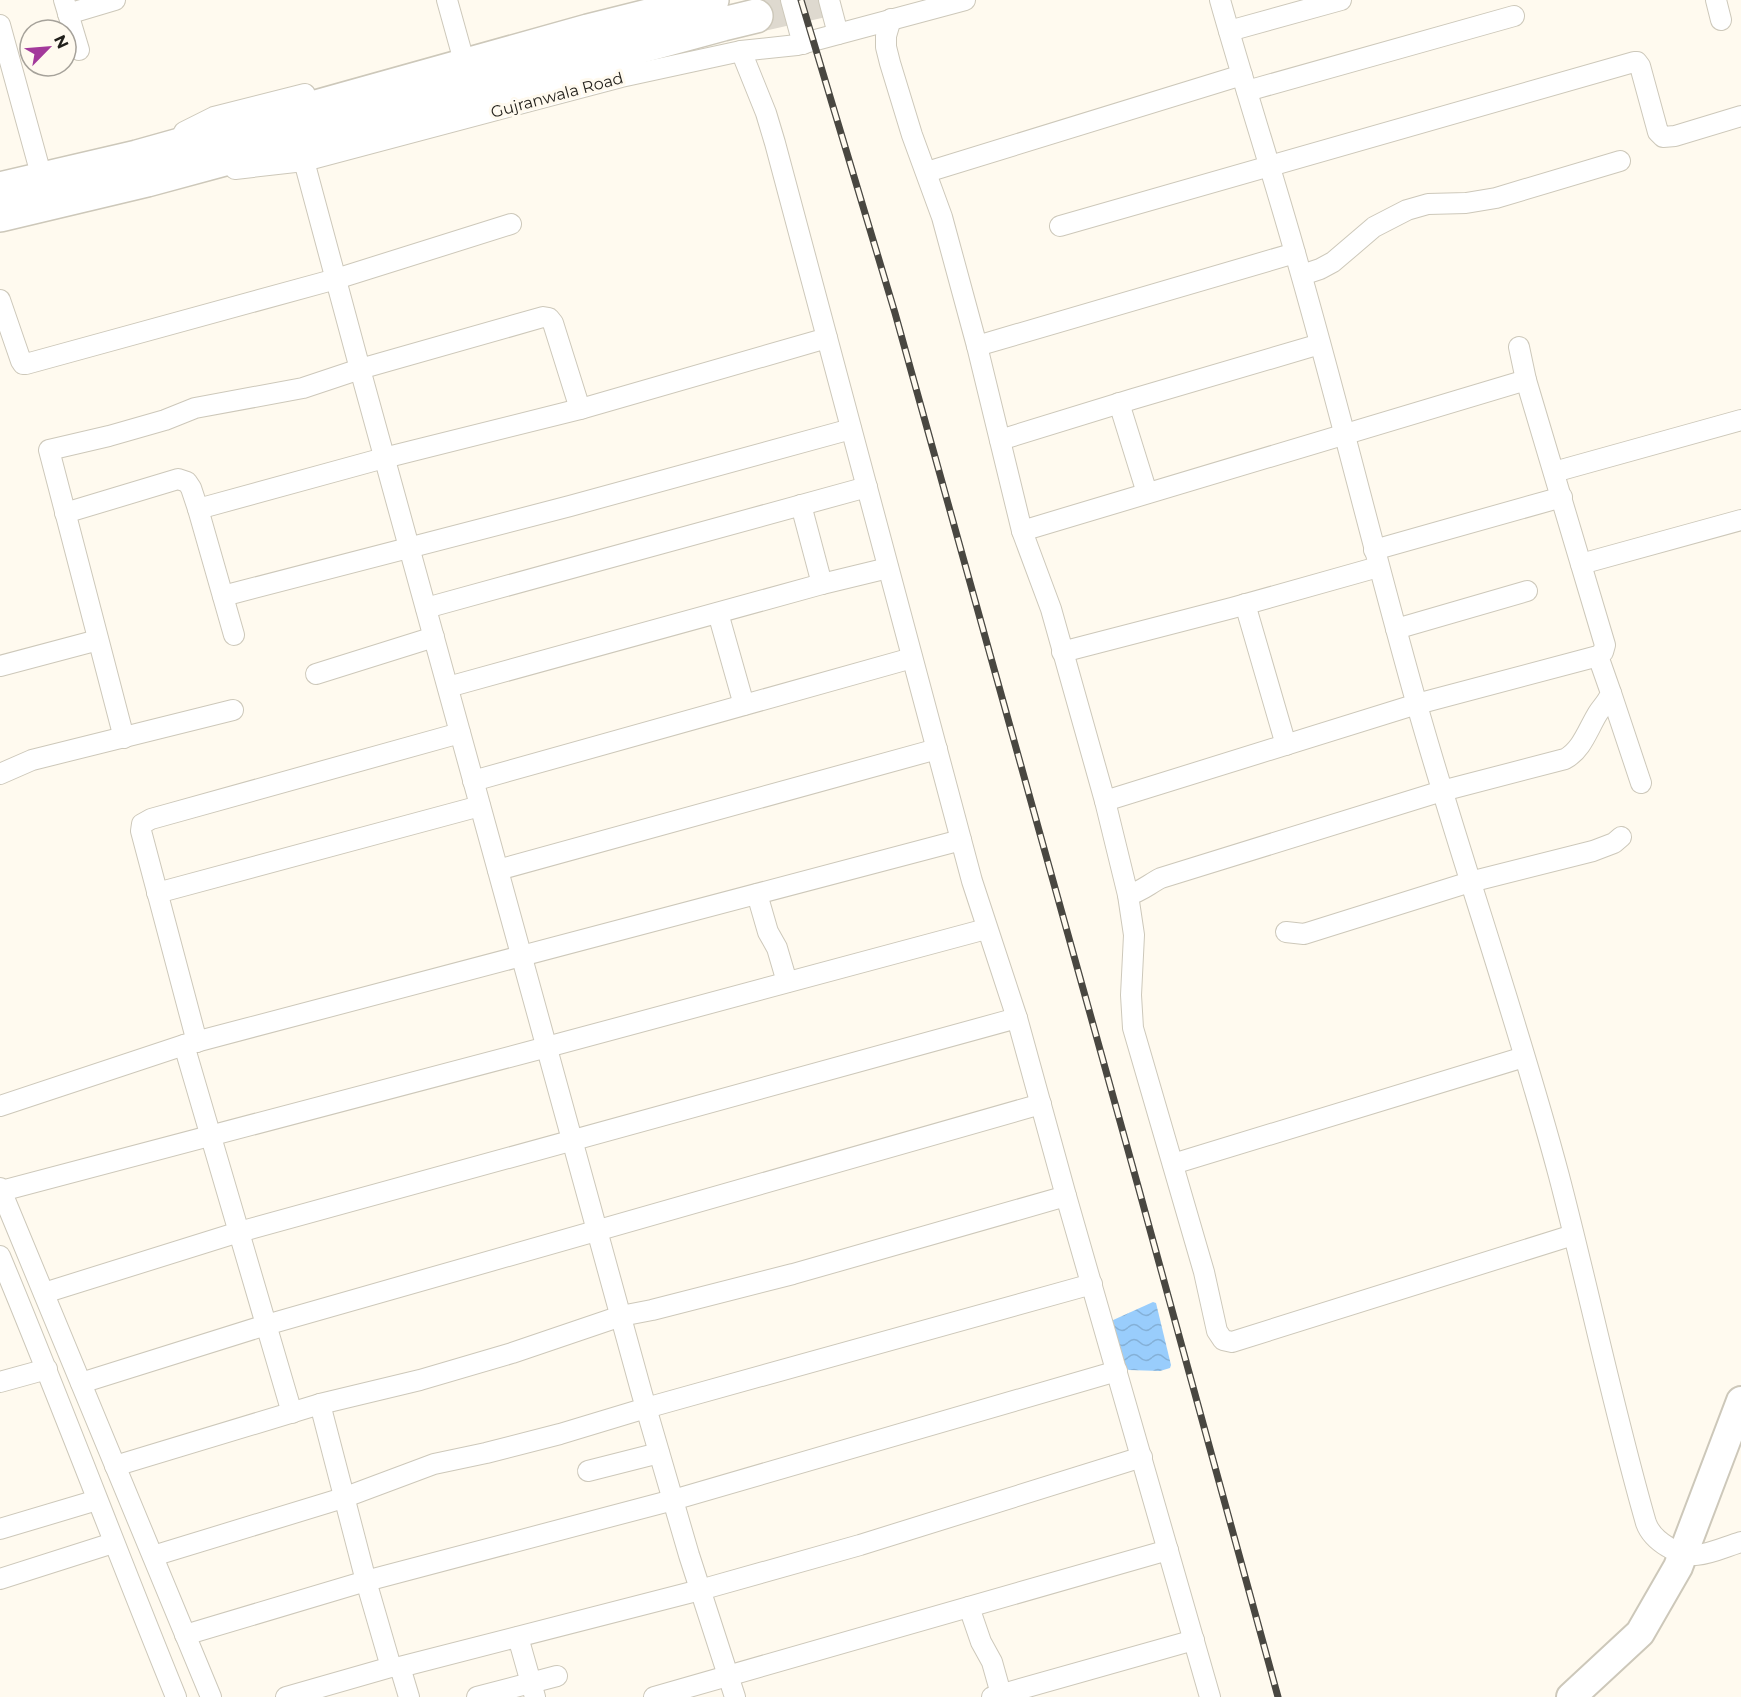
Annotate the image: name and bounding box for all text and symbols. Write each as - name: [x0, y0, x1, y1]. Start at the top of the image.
- north arrow: [18, 18, 78, 78]
- text: N: [50, 32, 72, 52]
- street label: Gujranwala Road: [489, 68, 625, 122]

